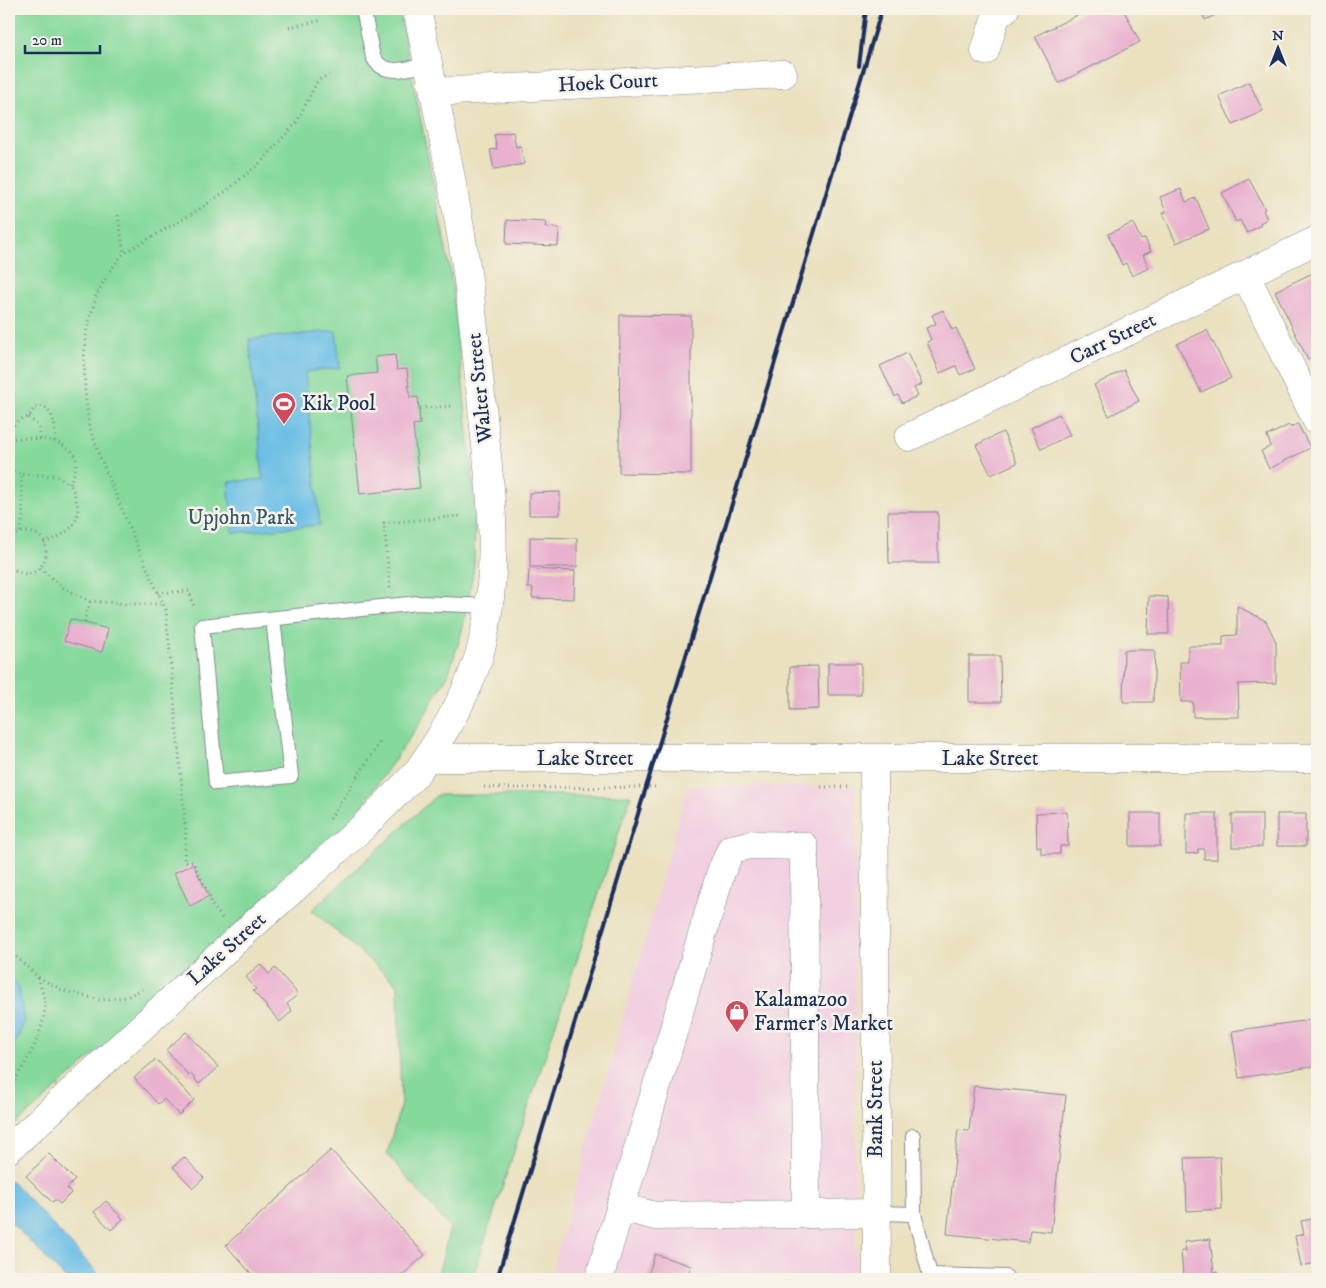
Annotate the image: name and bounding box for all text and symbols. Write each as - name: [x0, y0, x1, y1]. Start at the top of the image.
- scale bar: [25, 22, 100, 54]
- north arrow: [1254, 22, 1304, 72]
- text: N: [1272, 27, 1284, 45]
- text: 20 m: [32, 31, 62, 50]
- street label: Hoek Court: [557, 67, 659, 99]
- street label: Carr Street: [1066, 307, 1161, 371]
- street label: Walter Street: [461, 331, 499, 445]
- sports icon: Kik Pool: [271, 391, 297, 425]
- place label: Kik Pool: [302, 391, 376, 417]
- park label: Upjohn Park: [187, 505, 295, 531]
- street label: Lake Street: [536, 746, 634, 772]
- street label: Lake Street: [941, 746, 1039, 772]
- street label: Lake Street: [182, 907, 272, 991]
- place label: Kalamazoo Farmer's Market: [754, 987, 894, 1037]
- shop icon: Kalamazoo Farmer's Market: [724, 999, 750, 1033]
- street label: Bank Street: [863, 1060, 889, 1158]

